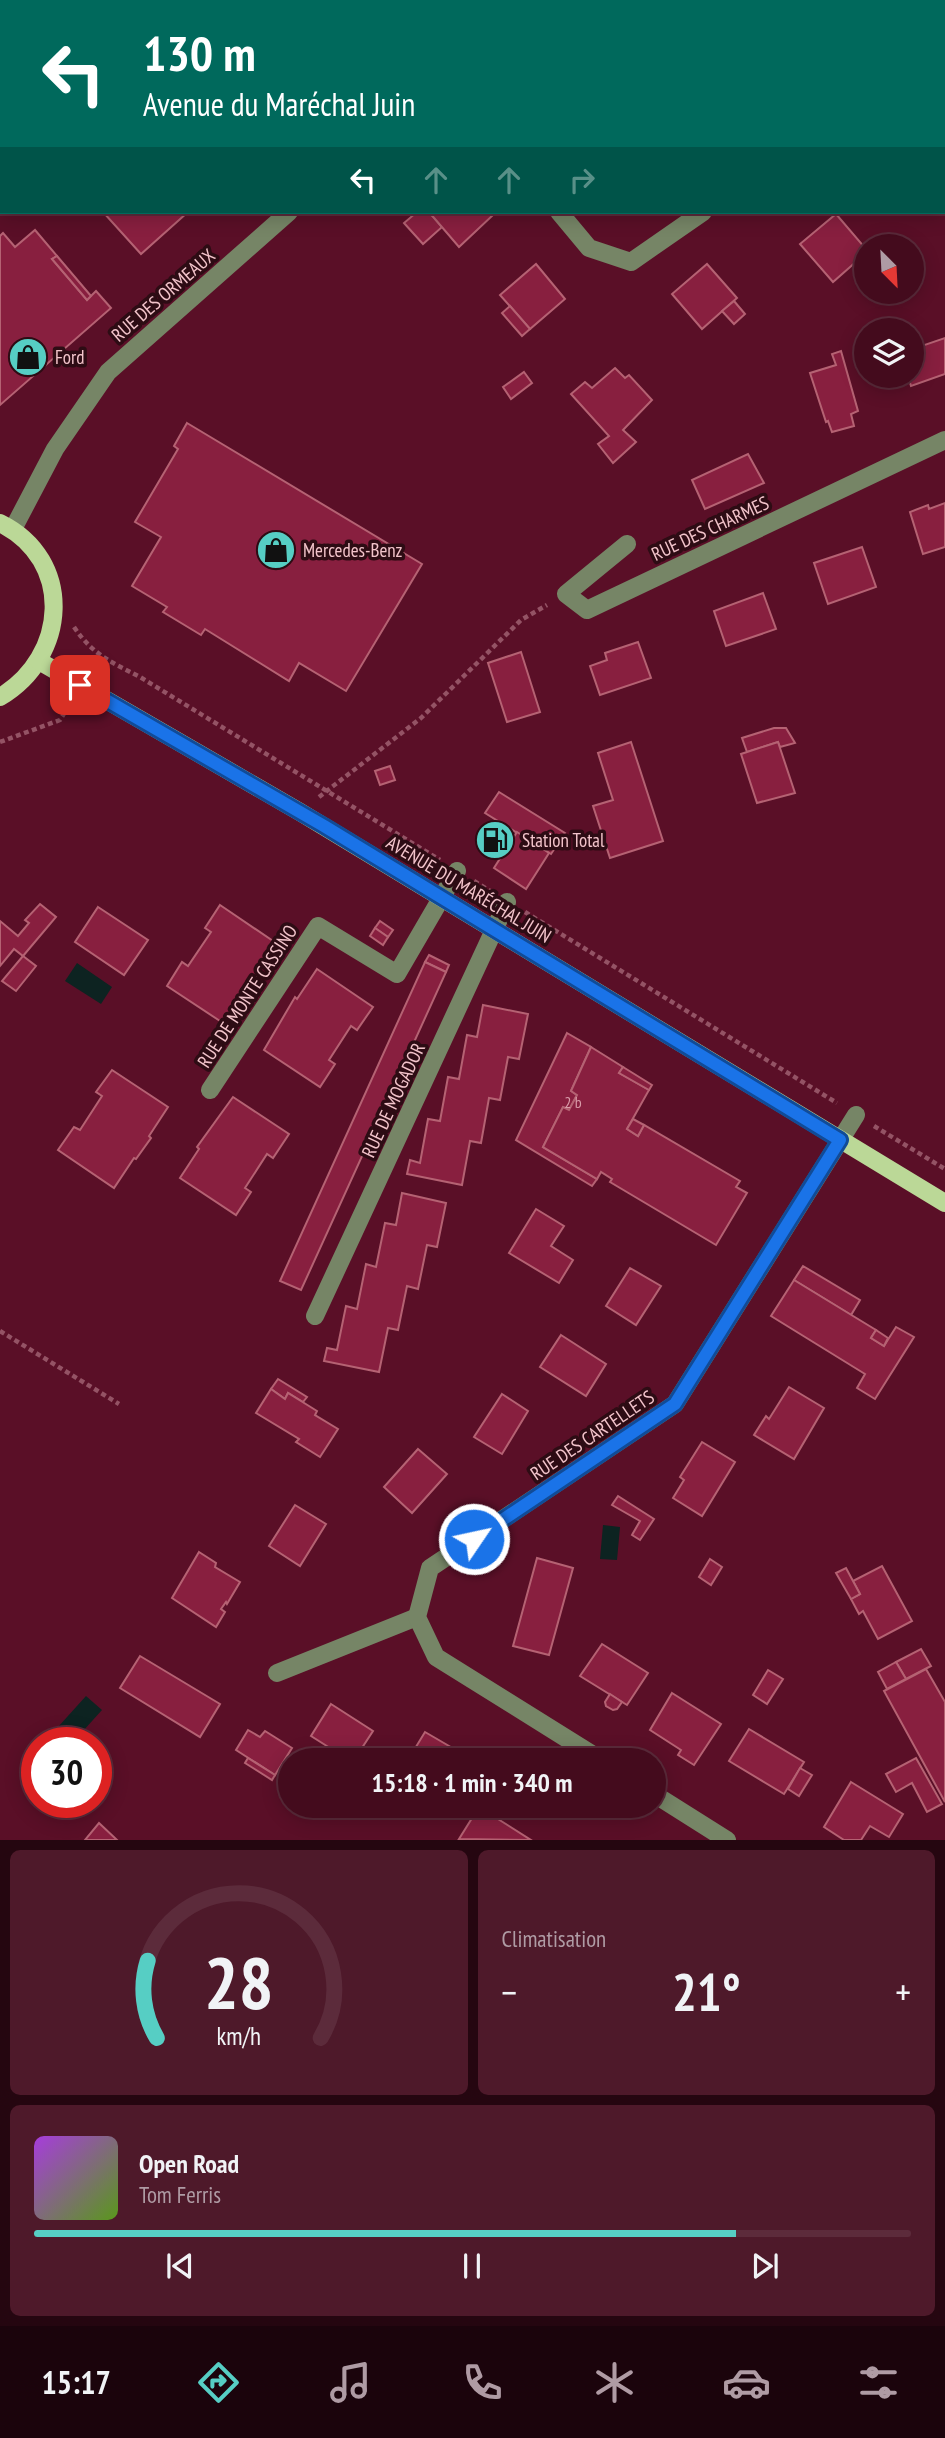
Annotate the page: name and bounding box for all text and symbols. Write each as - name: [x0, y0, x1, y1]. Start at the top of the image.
- text: 130 m: [143, 21, 256, 85]
- icon: left: [28, 28, 119, 119]
- text: Avenue du Maréchal Juin: [143, 83, 415, 125]
- icon: left: [344, 161, 382, 199]
- icon: ahead: [417, 161, 455, 199]
- icon: ahead: [490, 161, 528, 199]
- icon: right: [563, 161, 601, 199]
- north arrow: [854, 234, 924, 304]
- map controls: [854, 234, 924, 388]
- street label: RUE DES ORMEAUX: [106, 243, 220, 347]
- button: layers: [854, 318, 924, 388]
- shop icon: Ford: [7, 336, 49, 378]
- place label: Ford: [55, 345, 85, 369]
- street label: RUE DES CHARMES: [647, 490, 773, 566]
- shop icon: Mercedes-Benz: [255, 529, 297, 571]
- place label: Mercedes-Benz: [303, 538, 403, 562]
- pin: [50, 655, 110, 715]
- icon: arrive: [61, 666, 99, 704]
- fuel station icon: Station Total: [474, 819, 516, 861]
- place label: Station Total: [522, 828, 605, 852]
- street label: AVENUE DU MARÉCHAL JUIN: [382, 830, 556, 948]
- street label: RUE DE MONTE CASSINO: [192, 920, 302, 1072]
- street label: RUE DE MOGADOR: [356, 1039, 430, 1161]
- house number: 2 b: [564, 1092, 582, 1112]
- street label: RUE DES CARTELLETS: [526, 1385, 658, 1485]
- position arrow: [437, 1502, 511, 1576]
- speed limit sign: 30: [21, 1727, 112, 1818]
- text: 15:18 · 1 min · 340 m: [372, 1766, 572, 1799]
- text: Climatisation: [502, 1924, 606, 1953]
- text: 28: [204, 1935, 274, 2029]
- text: 21°: [672, 1958, 741, 2025]
- text: −: [502, 1967, 517, 2016]
- text: +: [895, 1967, 911, 2016]
- text: km/h: [217, 2020, 261, 2052]
- text: Open Road: [139, 2147, 239, 2180]
- text: Tom Ferris: [139, 2180, 221, 2209]
- icon: previous: [161, 2247, 199, 2285]
- icon: pause: [453, 2247, 491, 2285]
- icon: next: [746, 2247, 784, 2285]
- icon: directions: [194, 2358, 243, 2407]
- icon: music: [326, 2358, 375, 2407]
- icon: phone: [458, 2358, 507, 2407]
- icon: climate: [590, 2358, 639, 2407]
- icon: car: [722, 2358, 771, 2407]
- icon: filters: [854, 2358, 903, 2407]
- text: 15:17: [42, 2361, 111, 2403]

